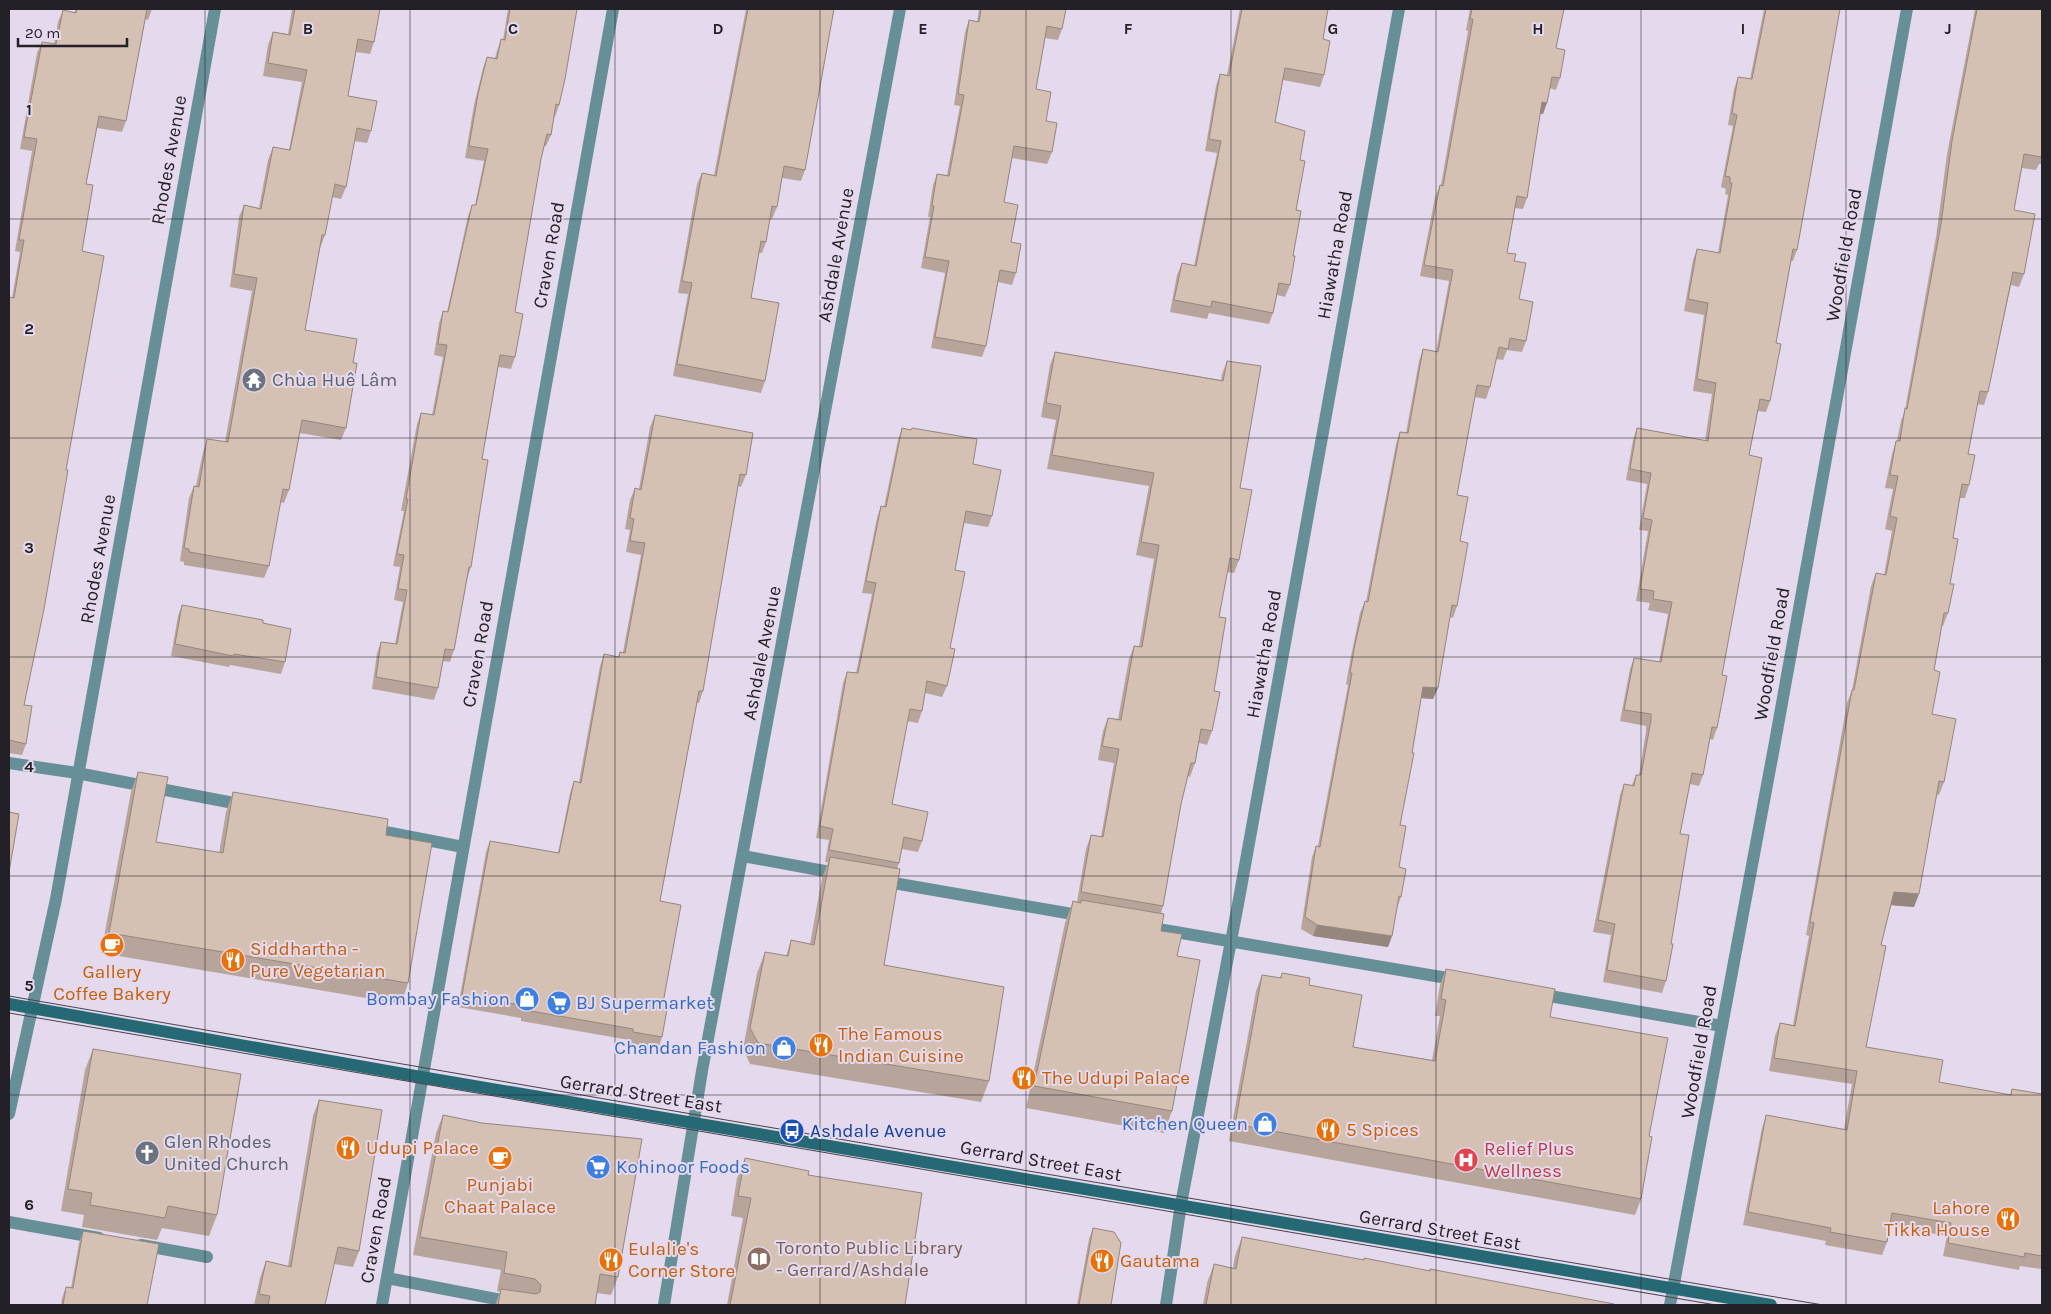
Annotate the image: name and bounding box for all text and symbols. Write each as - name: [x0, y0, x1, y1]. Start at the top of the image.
- scale bar: [18, 15, 126, 47]
- text: B: [303, 19, 313, 38]
- text: C: [508, 19, 518, 38]
- text: D: [713, 19, 724, 38]
- text: E: [918, 19, 928, 38]
- text: F: [1124, 19, 1133, 38]
- text: G: [1328, 19, 1338, 38]
- text: H: [1532, 19, 1544, 38]
- text: I: [1741, 19, 1745, 38]
- text: J: [1944, 19, 1952, 38]
- text: 20 m: [25, 24, 60, 42]
- street label: Rhodes Avenue: [147, 93, 191, 227]
- text: 1: [26, 100, 32, 119]
- street label: Ashdale Avenue: [813, 186, 859, 324]
- street label: Woodfield Road: [1821, 187, 1867, 323]
- street label: Hiawatha Road: [1313, 189, 1357, 321]
- street label: Craven Road: [529, 200, 569, 310]
- text: 2: [24, 319, 34, 338]
- temple icon: Chùa Huê Lâm: [241, 367, 267, 393]
- place label: Chùa Huê Lâm: [272, 369, 397, 391]
- street label: Rhodes Avenue: [76, 492, 120, 626]
- text: 3: [24, 538, 34, 557]
- street label: Ashdale Avenue: [738, 584, 786, 722]
- street label: Woodfield Road: [1749, 586, 1795, 722]
- street label: Hiawatha Road: [1242, 588, 1286, 720]
- street label: Craven Road: [458, 599, 498, 709]
- text: 4: [24, 757, 34, 776]
- cafe icon: Gallery Coffee Bakery: [99, 932, 125, 958]
- place label: Siddhartha - Pure Vegetarian: [250, 938, 386, 982]
- restaurant icon: Siddhartha - Pure Vegetarian: [220, 947, 246, 973]
- place label: Gallery Coffee Bakery: [53, 961, 171, 1005]
- text: 5: [24, 976, 34, 995]
- street label: Woodfield Road: [1676, 984, 1722, 1120]
- shop icon: Bombay Fashion: [514, 986, 540, 1012]
- place label: Bombay Fashion: [366, 988, 510, 1010]
- supermarket icon: BJ Supermarket: [546, 990, 572, 1016]
- place label: BJ Supermarket: [576, 992, 713, 1014]
- place label: The Famous Indian Cuisine: [838, 1023, 964, 1067]
- restaurant icon: The Famous Indian Cuisine: [808, 1032, 834, 1058]
- shop icon: Chandan Fashion: [771, 1035, 797, 1061]
- place label: Chandan Fashion: [614, 1037, 766, 1059]
- restaurant icon: The Udupi Palace: [1011, 1065, 1037, 1091]
- place label: The Udupi Palace: [1042, 1067, 1190, 1089]
- street label: Gerrard Street East: [558, 1070, 724, 1118]
- shop icon: Kitchen Queen: [1252, 1111, 1278, 1137]
- place label: Kitchen Queen: [1122, 1113, 1248, 1135]
- restaurant icon: 5 Spices: [1315, 1117, 1341, 1143]
- bus stop icon: Ashdale Avenue: [779, 1118, 805, 1144]
- place label: 5 Spices: [1346, 1119, 1419, 1141]
- place label: Ashdale Avenue: [810, 1120, 946, 1142]
- place label: Glen Rhodes United Church: [164, 1131, 289, 1175]
- restaurant icon: Udupi Palace: [335, 1135, 361, 1161]
- street label: Gerrard Street East: [958, 1136, 1124, 1186]
- place label: Udupi Palace: [366, 1137, 479, 1159]
- place label: Relief Plus Wellness: [1484, 1138, 1574, 1182]
- church icon: Glen Rhodes United Church: [134, 1140, 160, 1166]
- cafe icon: Punjabi Chaat Palace: [487, 1145, 513, 1171]
- hospital icon: Relief Plus Wellness: [1453, 1147, 1479, 1173]
- supermarket icon: Kohinoor Foods: [585, 1154, 611, 1180]
- place label: Kohinoor Foods: [616, 1156, 750, 1178]
- place label: Punjabi Chaat Palace: [444, 1174, 556, 1218]
- street label: Craven Road: [356, 1175, 396, 1285]
- text: 6: [24, 1195, 34, 1214]
- place label: Lahore Tikka House: [1884, 1197, 1990, 1241]
- street label: Gerrard Street East: [1357, 1205, 1523, 1255]
- restaurant icon: Lahore Tikka House: [1995, 1206, 2021, 1232]
- place label: Toronto Public Library - Gerrard/Ashdale: [776, 1237, 963, 1281]
- place label: Eulalie's Corner Store: [628, 1238, 735, 1282]
- library icon: Toronto Public Library - Gerrard/Ashdale: [746, 1246, 772, 1272]
- restaurant icon: Eulalie's Corner Store: [598, 1247, 624, 1273]
- restaurant icon: Gautama: [1089, 1248, 1115, 1274]
- place label: Gautama: [1120, 1250, 1200, 1272]

